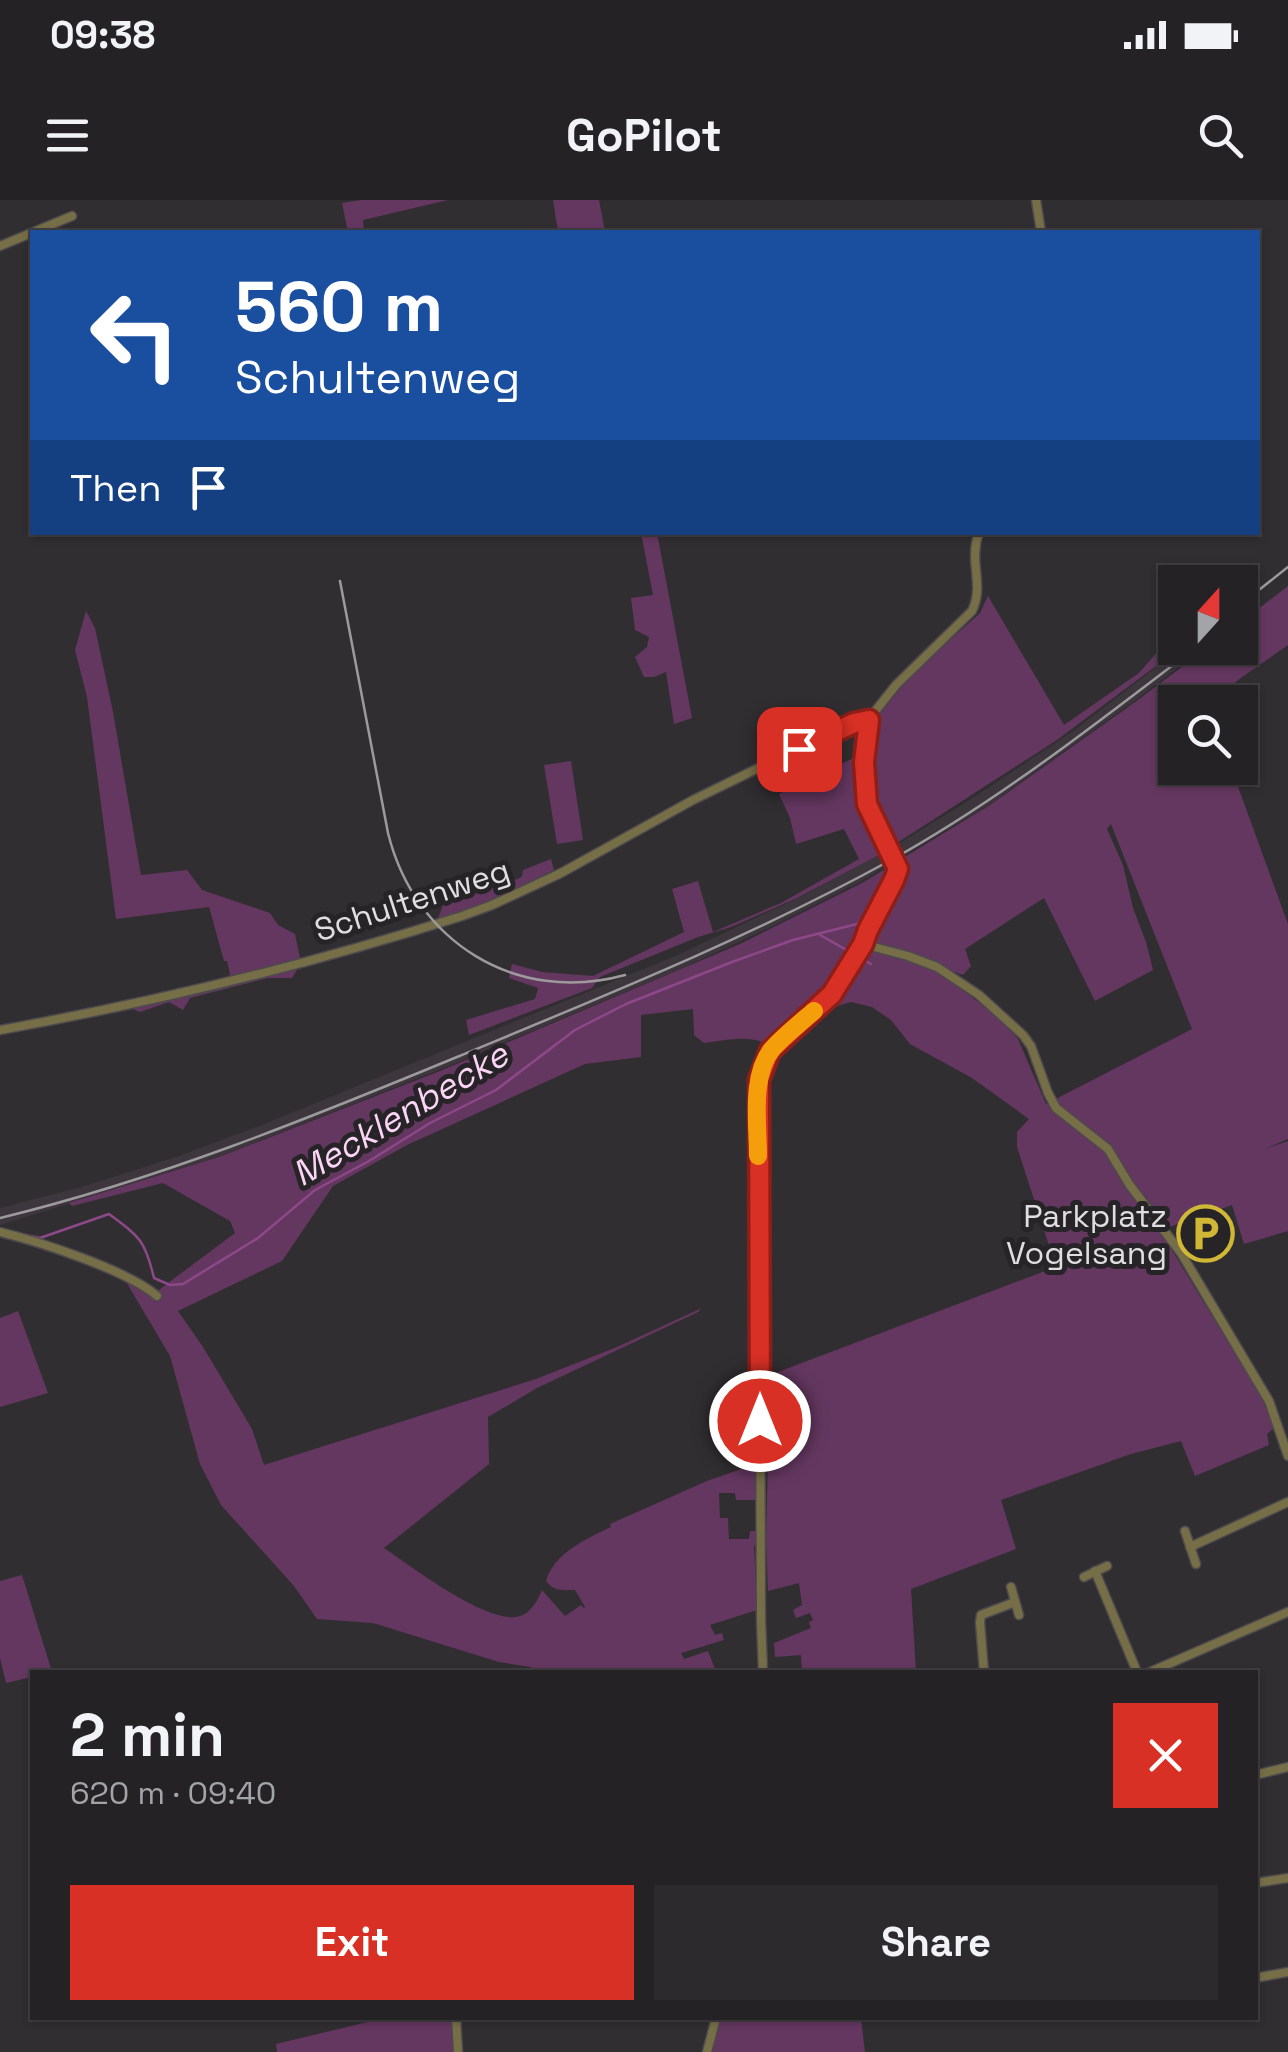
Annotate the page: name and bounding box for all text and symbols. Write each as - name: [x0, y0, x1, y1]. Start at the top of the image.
- text: 09:38: [50, 11, 155, 59]
- text: GoPilot: [566, 107, 722, 164]
- icon: menu: [40, 108, 95, 163]
- icon: search: [1193, 108, 1248, 163]
- text: 560 m: [235, 262, 443, 351]
- icon: left: [70, 270, 200, 400]
- text: Schultenweg: [235, 349, 520, 406]
- icon: arrive: [181, 460, 236, 515]
- text: Then: [70, 464, 161, 512]
- north arrow: [1158, 565, 1258, 665]
- map controls: [1158, 565, 1258, 785]
- button: search: [1158, 685, 1258, 785]
- pin: [757, 707, 842, 792]
- icon: arrive: [772, 722, 827, 777]
- street label: Schultenweg: [309, 850, 515, 950]
- water label: Mecklenbecke: [284, 1032, 517, 1196]
- place label: Parkplatz Vogelsang: [1006, 1196, 1167, 1273]
- parking icon: Parkplatz Vogelsang: [1176, 1204, 1236, 1264]
- position arrow: [708, 1369, 812, 1473]
- text: 2 min: [70, 1697, 225, 1774]
- button: close: [1113, 1703, 1218, 1808]
- text: 620 m · 09:40: [70, 1773, 276, 1813]
- button: Exit: [70, 1885, 634, 2000]
- button: Share: [654, 1885, 1218, 2000]

